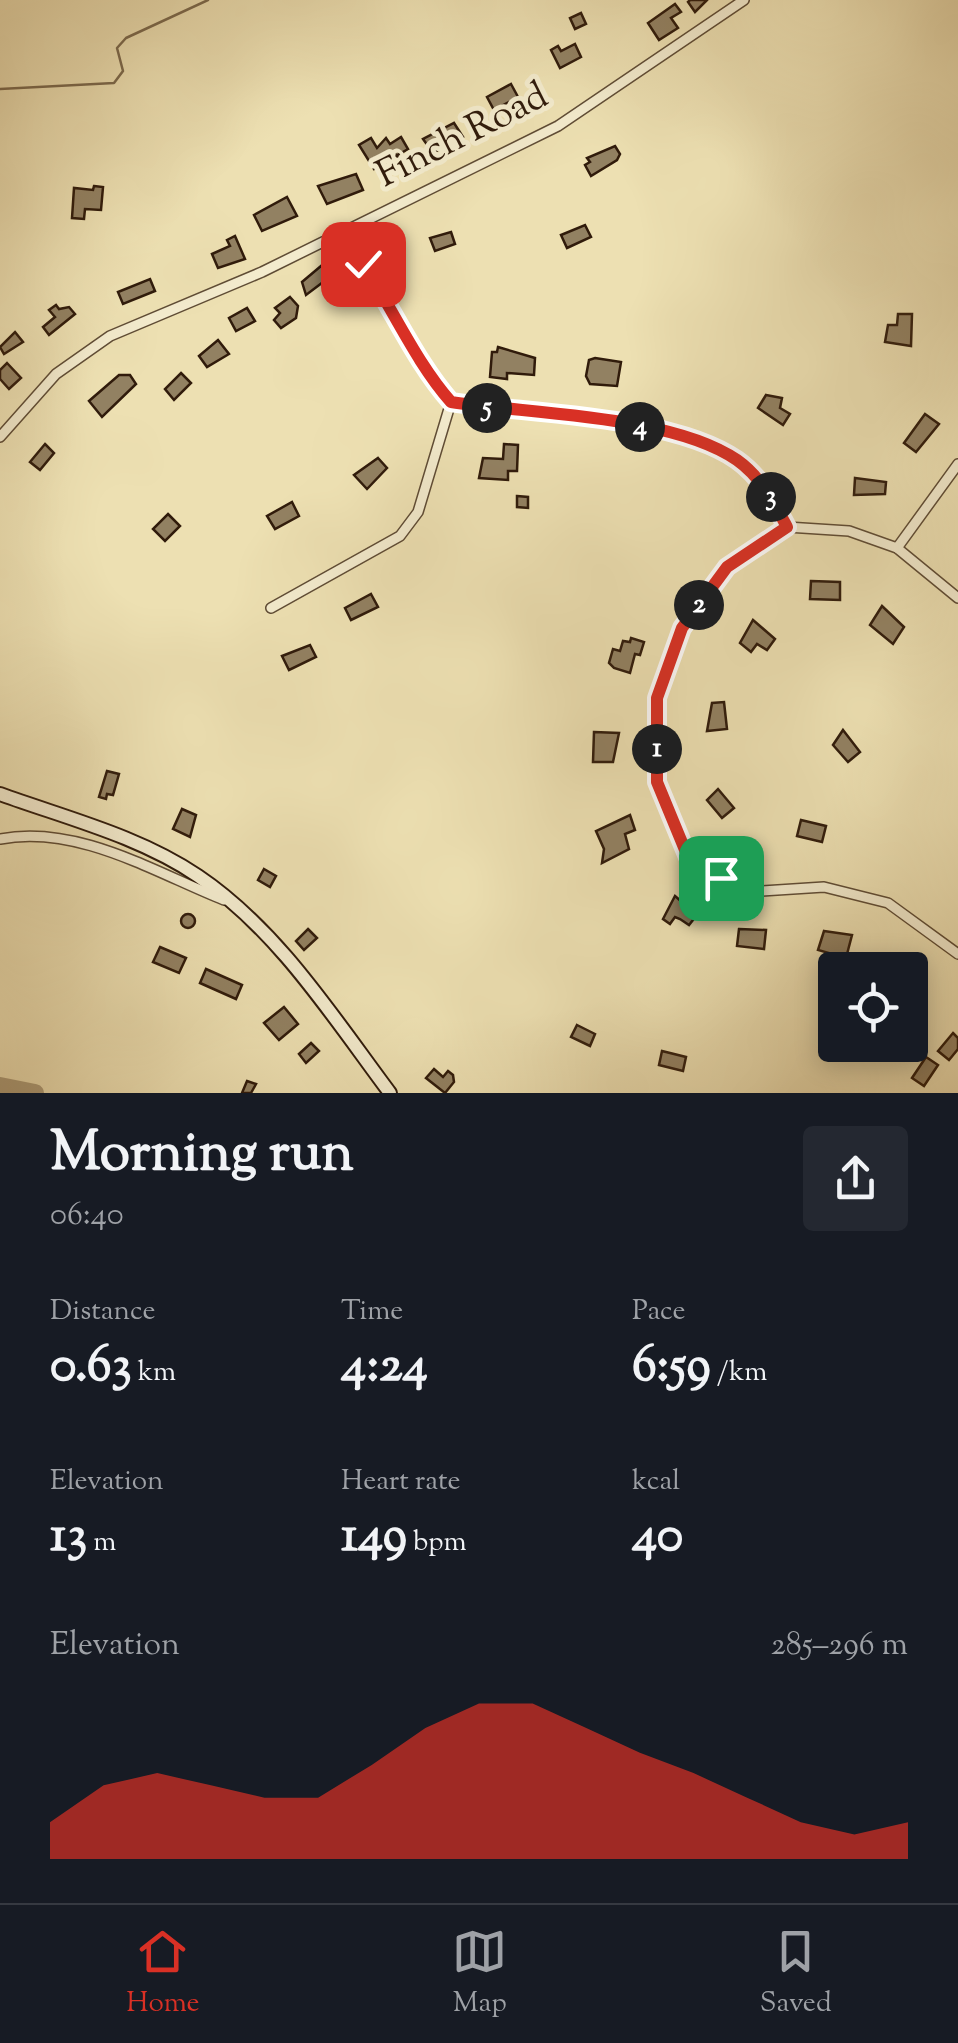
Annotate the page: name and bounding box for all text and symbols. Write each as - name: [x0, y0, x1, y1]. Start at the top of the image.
- street label: Finch Road: [368, 71, 558, 203]
- pin: [321, 222, 406, 307]
- icon: check: [336, 237, 391, 292]
- pin: 5: [462, 383, 512, 433]
- text: 5: [482, 388, 492, 428]
- pin: 4: [615, 402, 665, 452]
- text: 4: [633, 407, 647, 447]
- pin: 3: [746, 472, 796, 522]
- text: 3: [765, 477, 777, 517]
- pin: 2: [674, 580, 724, 630]
- text: 2: [692, 585, 706, 625]
- pin: 1: [632, 724, 682, 774]
- text: 1: [652, 729, 662, 769]
- pin: [679, 836, 764, 921]
- icon: arrive: [694, 851, 749, 906]
- map controls: [818, 952, 928, 1062]
- button: locate: [818, 952, 928, 1062]
- text: Morning run: [50, 1116, 354, 1195]
- button: share: [803, 1126, 908, 1231]
- text: 06:40: [50, 1193, 124, 1239]
- text: Distance: [50, 1292, 156, 1332]
- text: Time: [341, 1292, 403, 1332]
- text: Pace: [632, 1292, 686, 1332]
- text: 0.63: [50, 1332, 132, 1404]
- text: 4:24: [341, 1332, 428, 1404]
- text: 6:59: [632, 1332, 711, 1404]
- text: km: [132, 1353, 176, 1393]
- text: /km: [711, 1353, 767, 1393]
- text: Elevation: [50, 1462, 164, 1502]
- text: Heart rate: [341, 1462, 461, 1502]
- text: kcal: [632, 1462, 680, 1502]
- text: 13: [50, 1502, 87, 1574]
- text: 149: [341, 1502, 407, 1574]
- text: 40: [632, 1502, 683, 1574]
- text: m: [87, 1523, 116, 1563]
- text: bpm: [407, 1523, 467, 1563]
- text: Elevation: [50, 1623, 180, 1669]
- text: 285–296 m: [771, 1623, 908, 1669]
- tab: Home: [126, 1924, 200, 2024]
- tab: Map: [452, 1924, 507, 2024]
- tab: Saved: [760, 1924, 832, 2024]

